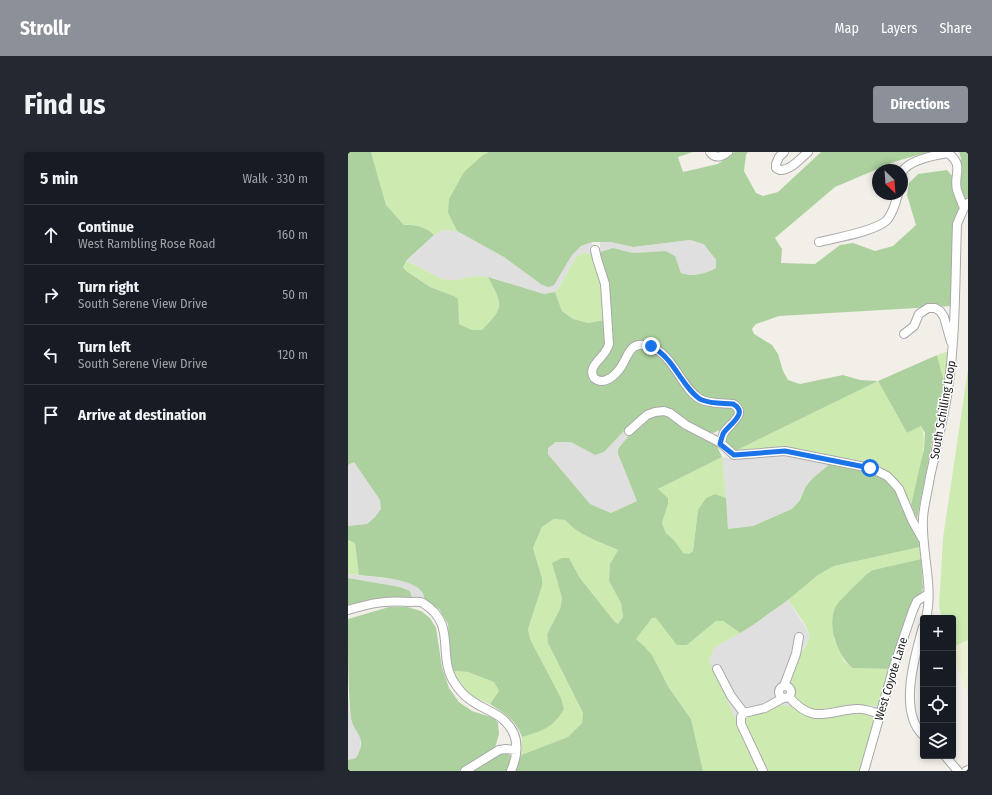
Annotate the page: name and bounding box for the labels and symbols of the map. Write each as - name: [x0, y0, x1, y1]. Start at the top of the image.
- north arrow: [872, 164, 908, 200]
- route end: [642, 337, 660, 355]
- street label: South Schilling Loop: [927, 359, 959, 461]
- route start: [861, 459, 879, 477]
- street label: West Coyote Lane: [872, 636, 910, 722]

